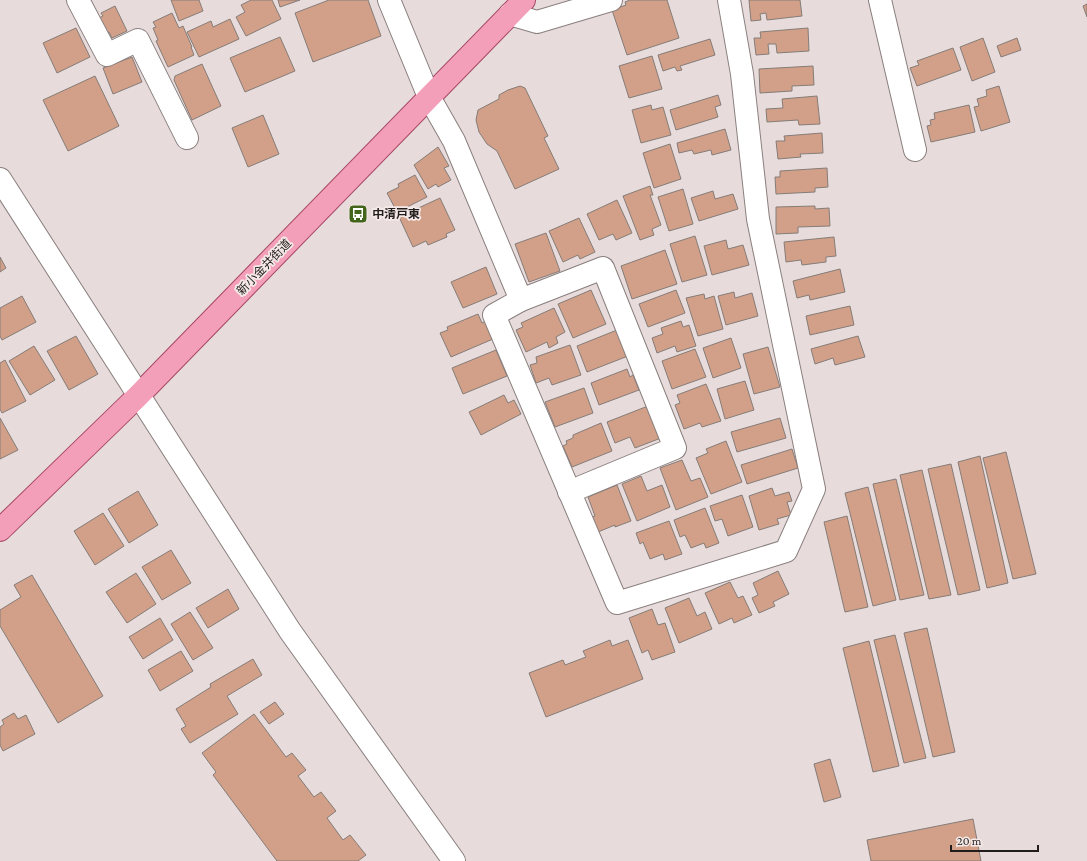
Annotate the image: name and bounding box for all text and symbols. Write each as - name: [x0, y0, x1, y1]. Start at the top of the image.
- bus stop icon: 中清戸東: [347, 203, 369, 225]
- place label: 中清戸東: [372, 207, 420, 221]
- street label: 新小金井街道: [234, 236, 294, 298]
- scale bar: [951, 827, 1038, 853]
- text: 20 m: [957, 834, 982, 848]

